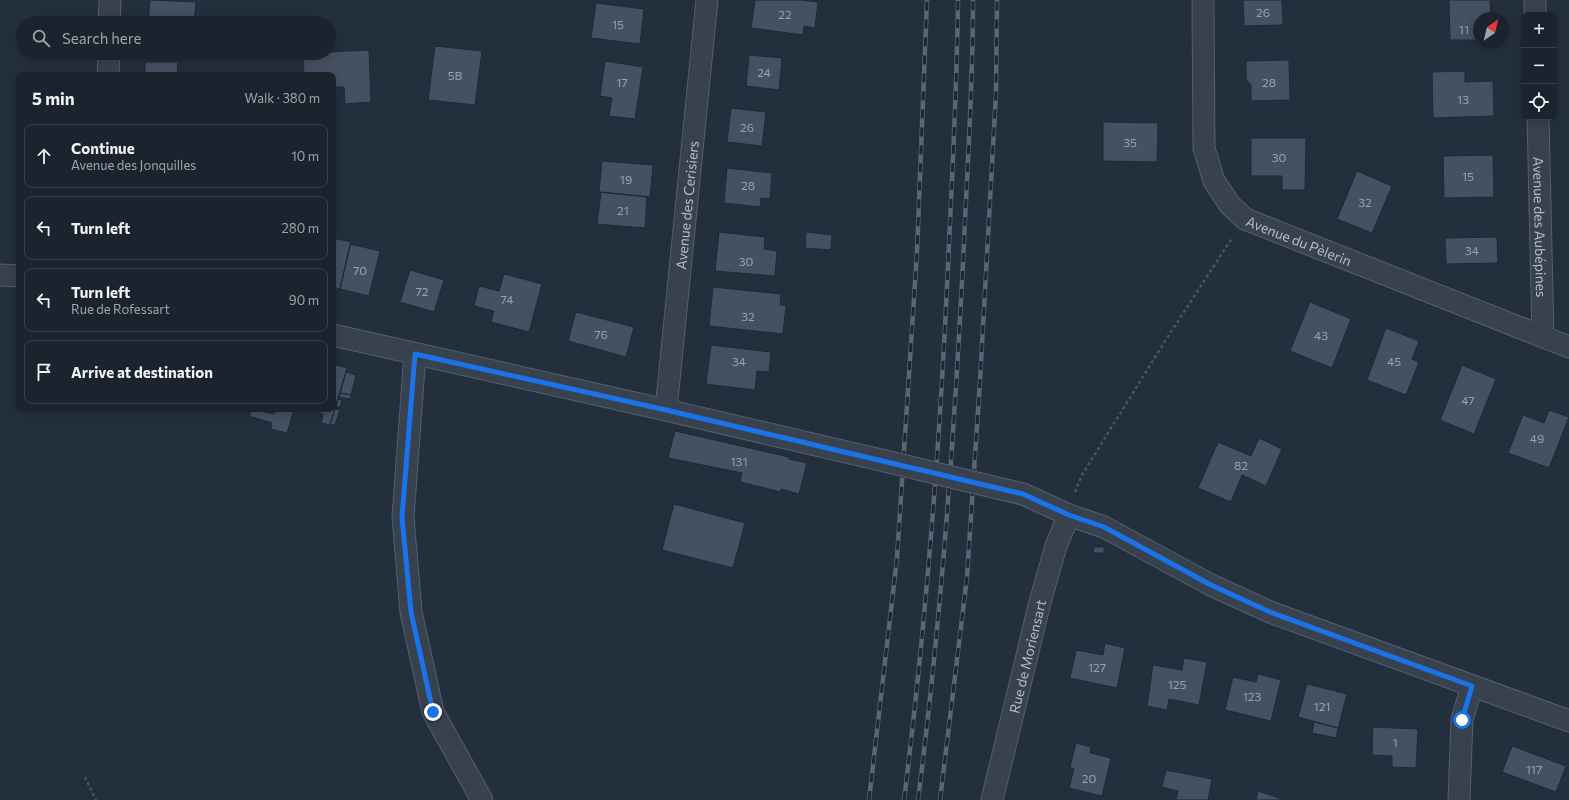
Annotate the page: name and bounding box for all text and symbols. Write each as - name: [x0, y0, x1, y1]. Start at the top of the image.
- house number: 26: [1256, 5, 1270, 19]
- house number: 22: [778, 7, 792, 21]
- north arrow: [1473, 12, 1509, 48]
- map controls: [1521, 12, 1557, 120]
- button: +: [1521, 12, 1557, 48]
- search box: [16, 16, 336, 60]
- house number: 15: [612, 17, 624, 31]
- house number: 11: [1459, 22, 1469, 36]
- icon: search: [30, 27, 52, 49]
- text: Search here: [62, 29, 141, 47]
- button: −: [1521, 48, 1557, 84]
- house number: 24: [757, 65, 771, 79]
- house number: 5B: [448, 68, 463, 82]
- house number: 17: [616, 75, 628, 89]
- house number: 28: [1262, 75, 1276, 89]
- button: locate: [1521, 84, 1557, 120]
- text: 5 min: [32, 88, 75, 109]
- text: Walk · 380 m: [245, 90, 320, 106]
- house number: 13: [1457, 92, 1469, 106]
- house number: 26: [740, 120, 754, 134]
- house number: 35: [1123, 135, 1137, 149]
- text: Continue: [71, 139, 135, 157]
- street label: Avenue des Cerisiers: [672, 140, 701, 270]
- icon: ahead: [33, 145, 55, 167]
- text: 10 m: [291, 148, 319, 164]
- house number: 30: [1272, 150, 1287, 164]
- street label: Avenue des Aubépines: [1530, 156, 1551, 297]
- text: Avenue des Jonquilles: [71, 157, 196, 173]
- house number: 15: [1462, 169, 1474, 183]
- house number: 19: [620, 172, 632, 186]
- house number: 28: [741, 178, 755, 192]
- house number: 32: [1358, 195, 1372, 209]
- house number: 21: [617, 203, 629, 217]
- street label: Avenue du Pèlerin: [1244, 212, 1354, 269]
- icon: left: [33, 217, 55, 239]
- text: Turn left: [71, 219, 130, 237]
- text: 280 m: [282, 220, 319, 236]
- house number: 34: [1465, 243, 1479, 257]
- house number: 30: [739, 254, 754, 268]
- house number: 70: [353, 263, 367, 277]
- text: Turn left: [71, 283, 130, 301]
- house number: 72: [416, 284, 429, 298]
- icon: left: [33, 289, 55, 311]
- text: 90 m: [289, 292, 319, 308]
- house number: 74: [501, 292, 513, 306]
- text: Rue de Rofessart: [71, 301, 170, 317]
- house number: 32: [741, 309, 755, 323]
- house number: 76: [594, 327, 608, 341]
- house number: 43: [1314, 328, 1328, 342]
- house number: 34: [732, 354, 746, 368]
- house number: 45: [1387, 354, 1401, 368]
- icon: arrive: [33, 361, 55, 383]
- text: Arrive at destination: [71, 363, 213, 381]
- house number: 47: [1461, 393, 1475, 407]
- house number: 49: [1530, 431, 1544, 445]
- house number: 131: [730, 454, 748, 468]
- house number: 82: [1234, 458, 1248, 472]
- street label: Rue de Moriensart: [1005, 597, 1049, 715]
- house number: 127: [1088, 660, 1106, 674]
- house number: 125: [1168, 677, 1186, 691]
- house number: 123: [1243, 689, 1261, 703]
- house number: 121: [1314, 699, 1330, 713]
- route end: [424, 703, 442, 721]
- route start: [1453, 711, 1471, 729]
- house number: 1: [1392, 735, 1398, 749]
- house number: 117: [1526, 762, 1542, 776]
- house number: 20: [1082, 771, 1096, 785]

